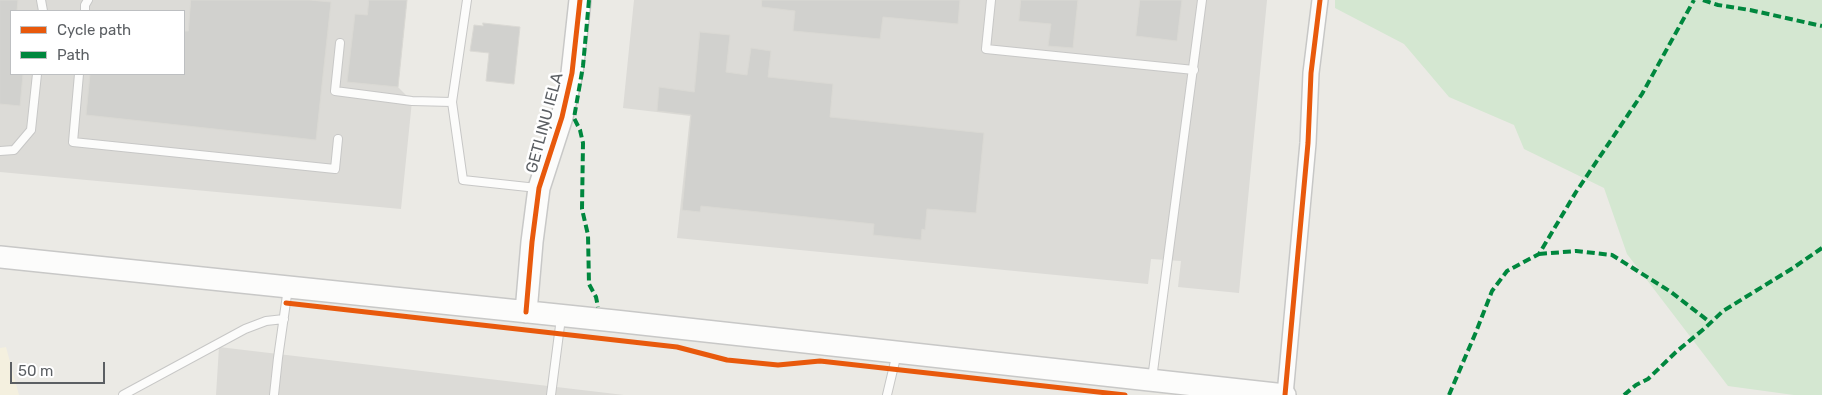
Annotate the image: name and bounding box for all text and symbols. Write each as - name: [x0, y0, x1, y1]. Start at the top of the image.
- legend: [10, 10, 185, 75]
- text: Cycle path: [57, 21, 131, 39]
- text: Path: [57, 46, 90, 64]
- street label: GETLIŅU IELA: [522, 71, 568, 175]
- scale bar: [12, 352, 108, 384]
- text: 50 m: [18, 362, 53, 380]

